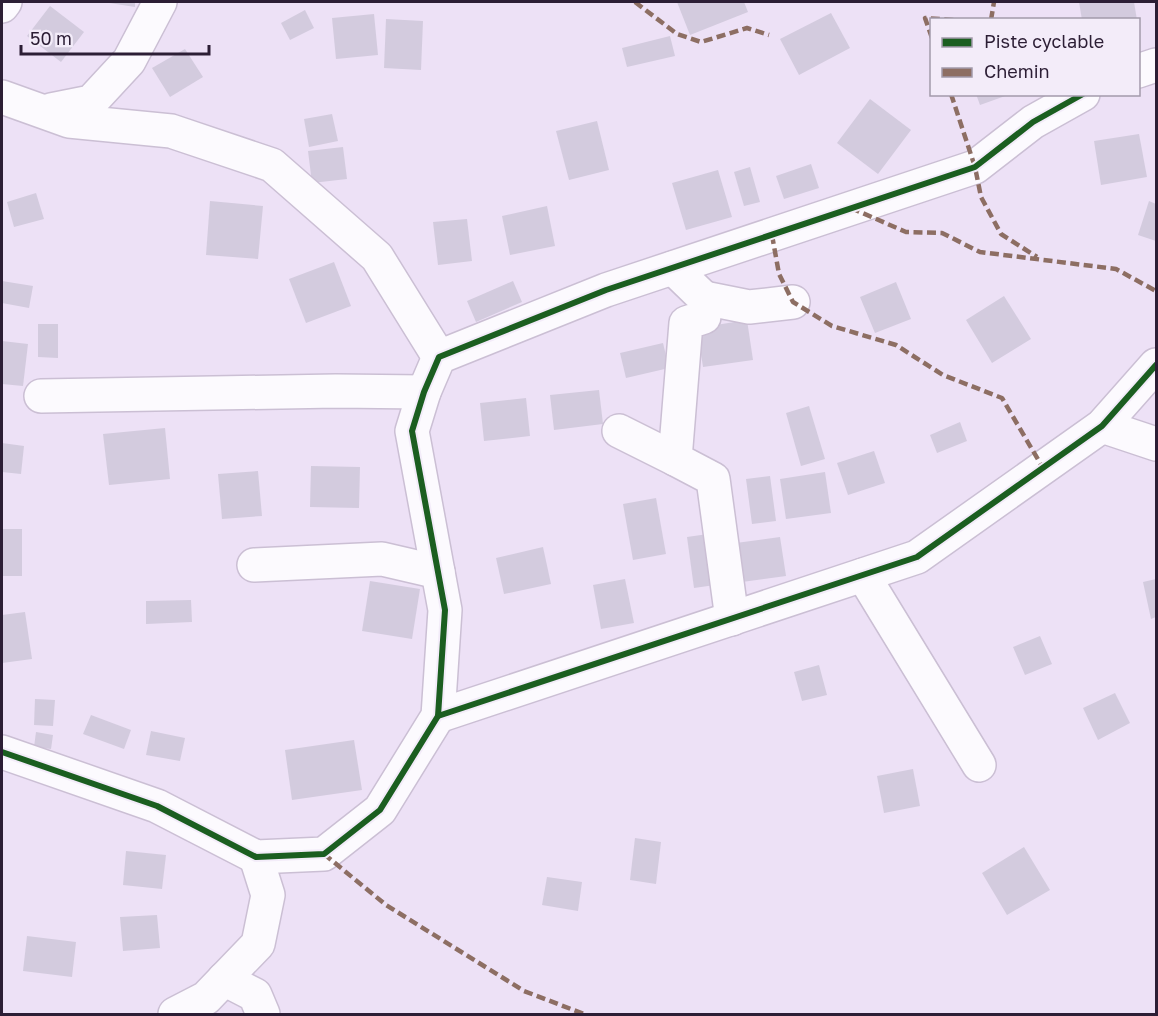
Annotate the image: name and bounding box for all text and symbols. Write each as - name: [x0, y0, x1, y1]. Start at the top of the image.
- scale bar: [21, 18, 208, 56]
- legend: [930, 18, 1140, 96]
- text: 50 m: [30, 27, 72, 49]
- text: Piste cyclable: [984, 30, 1104, 52]
- text: Chemin: [984, 60, 1050, 82]

